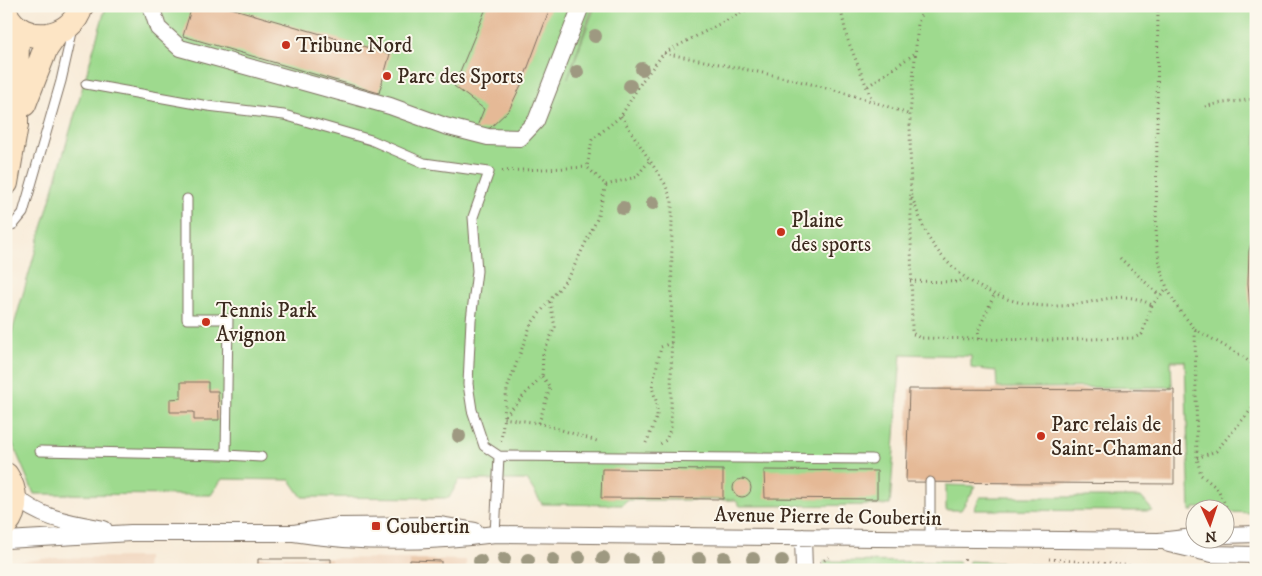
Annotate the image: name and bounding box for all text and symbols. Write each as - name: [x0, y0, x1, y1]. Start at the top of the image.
- place label: Tribune Nord: [296, 33, 413, 59]
- marker: Tribune Nord: [280, 39, 292, 51]
- place label: Parc des Sports: [397, 64, 523, 90]
- marker: Parc des Sports: [381, 70, 393, 82]
- place label: Plaine des sports: [791, 208, 871, 258]
- marker: Plaine des sports: [775, 226, 787, 238]
- place label: Tennis Park Avignon: [216, 298, 317, 348]
- marker: Tennis Park Avignon: [200, 316, 212, 328]
- place label: Parc relais de Saint-Chamand: [1051, 412, 1183, 462]
- marker: Parc relais de Saint-Chamand: [1035, 430, 1047, 442]
- north arrow: [1184, 498, 1234, 548]
- street label: Avenue Pierre de Coubertin: [714, 502, 942, 532]
- place label: Coubertin: [386, 514, 470, 540]
- marker: Coubertin: [370, 520, 382, 532]
- text: N: [1204, 527, 1217, 545]

